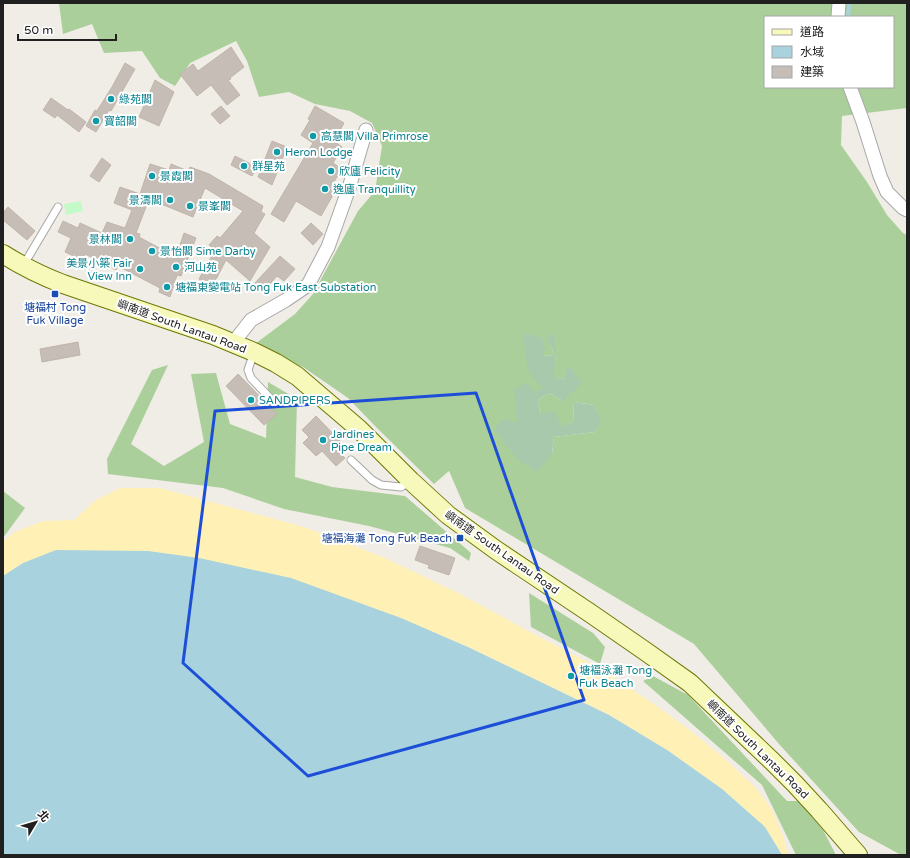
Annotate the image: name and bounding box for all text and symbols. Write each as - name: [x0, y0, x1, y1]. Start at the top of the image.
- scale bar: [18, 16, 116, 42]
- legend: [764, 16, 894, 88]
- text: 50 m: [24, 23, 53, 37]
- text: 道路: [800, 25, 824, 39]
- text: 水域: [800, 45, 824, 59]
- text: 建築: [800, 65, 824, 79]
- place label: 綠苑閣: [119, 93, 152, 106]
- marker: 綠苑閣: [106, 94, 116, 104]
- place label: 寶韶閣: [104, 115, 137, 128]
- marker: 寶韶閣: [91, 116, 101, 126]
- place label: 高慧閣 Villa Primrose: [321, 130, 428, 143]
- marker: 高慧閣 Villa Primrose: [308, 131, 318, 141]
- place label: Heron Lodge: [285, 146, 353, 159]
- marker: Heron Lodge: [272, 147, 282, 157]
- place label: 群星苑: [252, 160, 285, 173]
- marker: 群星苑: [239, 161, 249, 171]
- place label: 欣廬 Felicity: [339, 165, 401, 178]
- marker: 欣廬 Felicity: [326, 166, 336, 176]
- place label: 景霞閣: [160, 170, 193, 183]
- marker: 景霞閣: [147, 171, 157, 181]
- place label: 逸廬 Tranquillity: [333, 183, 416, 196]
- marker: 逸廬 Tranquillity: [320, 184, 330, 194]
- place label: 景濤閣: [129, 194, 162, 207]
- marker: 景濤閣: [165, 195, 175, 205]
- place label: 景峯閣: [198, 200, 231, 213]
- marker: 景峯閣: [185, 201, 195, 211]
- place label: 景林閣: [89, 233, 122, 246]
- marker: 景林閣: [125, 234, 135, 244]
- place label: 景怡閣 Sime Darby: [160, 245, 256, 258]
- marker: 景怡閣 Sime Darby: [147, 246, 157, 256]
- place label: 美景小築 Fair View Inn: [66, 257, 133, 283]
- place label: 河山苑: [184, 261, 217, 274]
- marker: 河山苑: [171, 262, 181, 272]
- marker: 美景小築 Fair View Inn: [135, 264, 145, 274]
- place label: 塘福東變電站 Tong Fuk East Substation: [175, 281, 376, 294]
- marker: 塘福東變電站 Tong Fuk East Substation: [162, 282, 172, 292]
- marker: 塘福村 Tong Fuk Village: [50, 289, 60, 299]
- street label: 嶼南道 South Lantau Road: [116, 297, 248, 356]
- place label: 塘福村 Tong Fuk Village: [24, 301, 86, 327]
- place label: SANDPIPERS: [259, 394, 331, 407]
- marker: SANDPIPERS: [246, 395, 256, 405]
- place label: Jardines Pipe Dream: [331, 428, 392, 454]
- marker: Jardines Pipe Dream: [318, 435, 328, 445]
- street label: 嶼南道 South Lantau Road: [442, 508, 561, 597]
- place label: 塘福海灘 Tong Fuk Beach: [322, 532, 452, 545]
- marker: 塘福海灘 Tong Fuk Beach: [455, 533, 465, 543]
- place label: 塘褔泳灘 Tong Fuk Beach: [579, 664, 652, 690]
- marker: 塘褔泳灘 Tong Fuk Beach: [566, 671, 576, 681]
- street label: 嶼南道 South Lantau Road: [704, 697, 811, 801]
- north arrow: [16, 802, 56, 842]
- text: 北: [35, 808, 52, 824]

